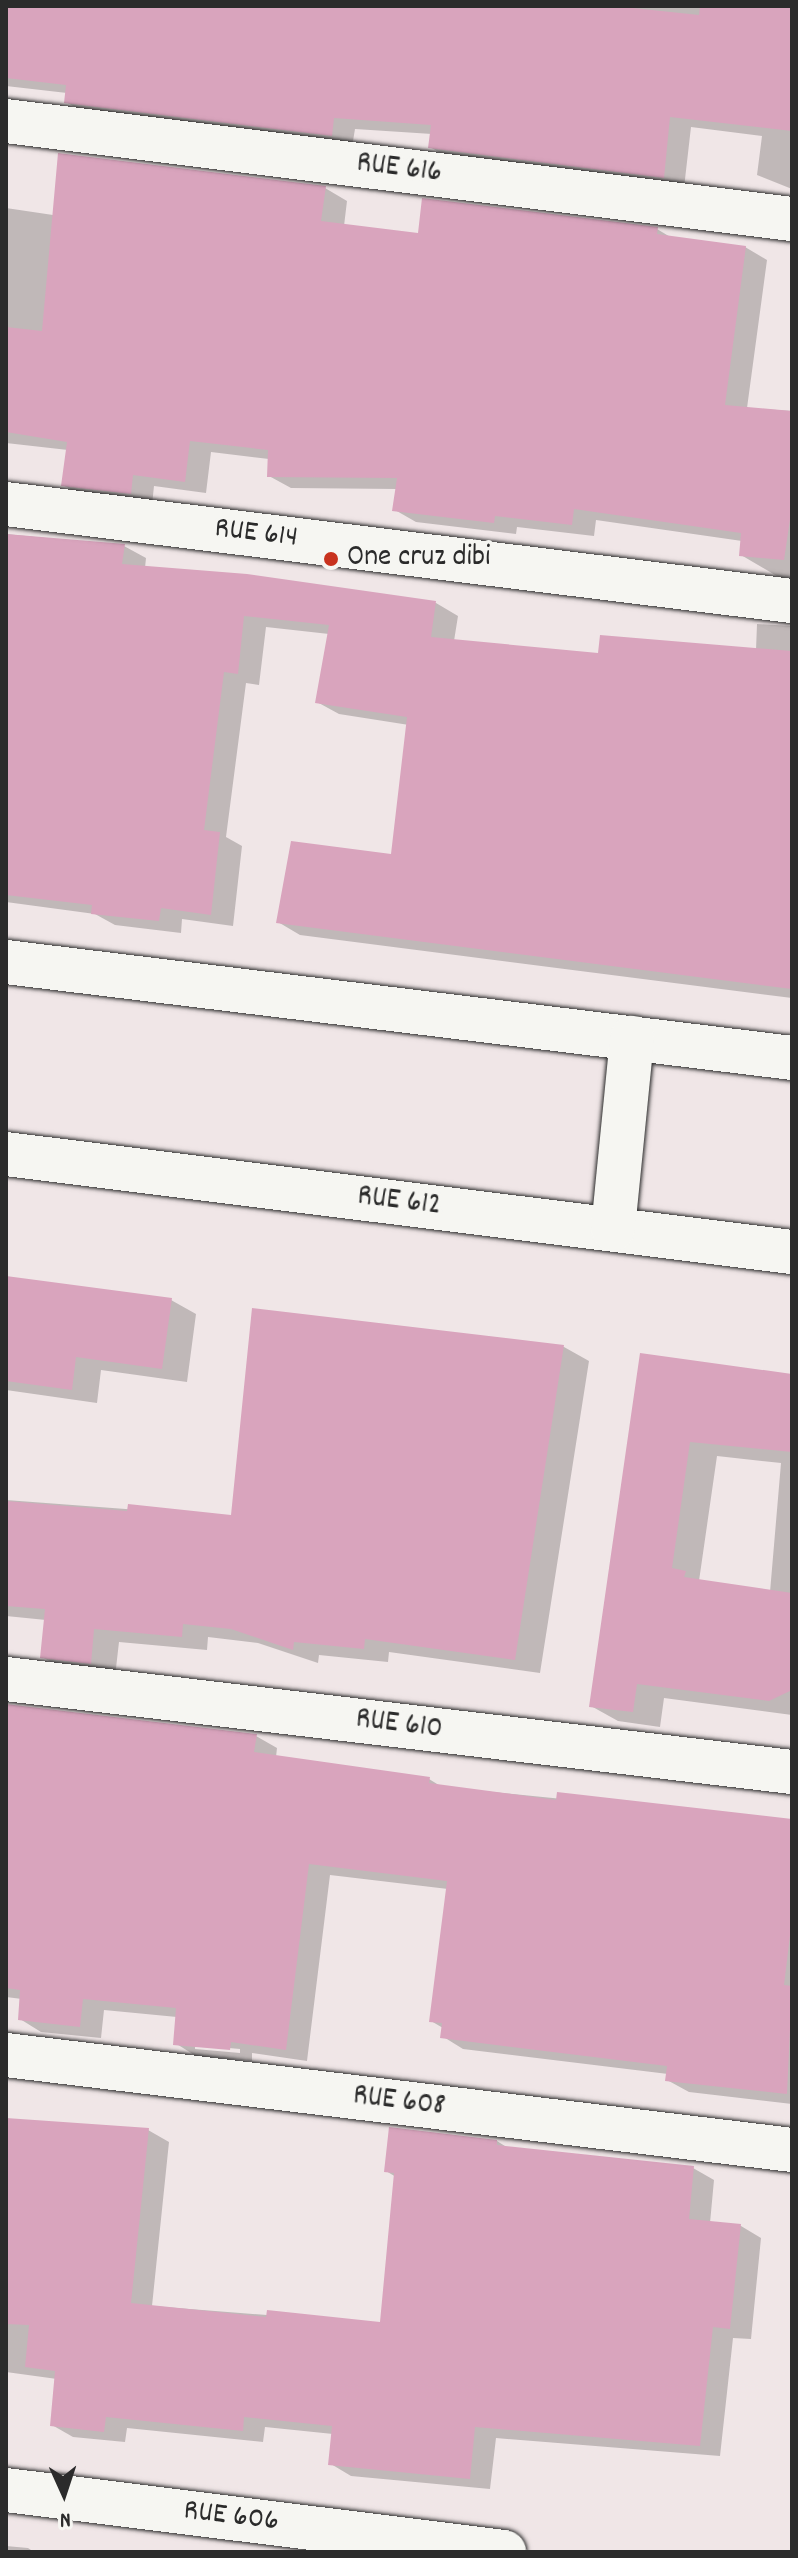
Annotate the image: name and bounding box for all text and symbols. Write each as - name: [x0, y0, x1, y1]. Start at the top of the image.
- street label: RUE 616: [354, 147, 444, 193]
- street label: RUE 614: [212, 512, 300, 558]
- place label: One cruz dibi: [347, 541, 491, 577]
- marker: One cruz dibi: [322, 550, 340, 568]
- street label: RUE 612: [355, 1180, 443, 1226]
- street label: RUE 610: [354, 1703, 444, 1749]
- street label: RUE 608: [351, 2079, 447, 2127]
- north arrow: [24, 2454, 104, 2534]
- street label: RUE 606: [182, 2494, 280, 2542]
- text: N: [59, 2503, 72, 2534]

